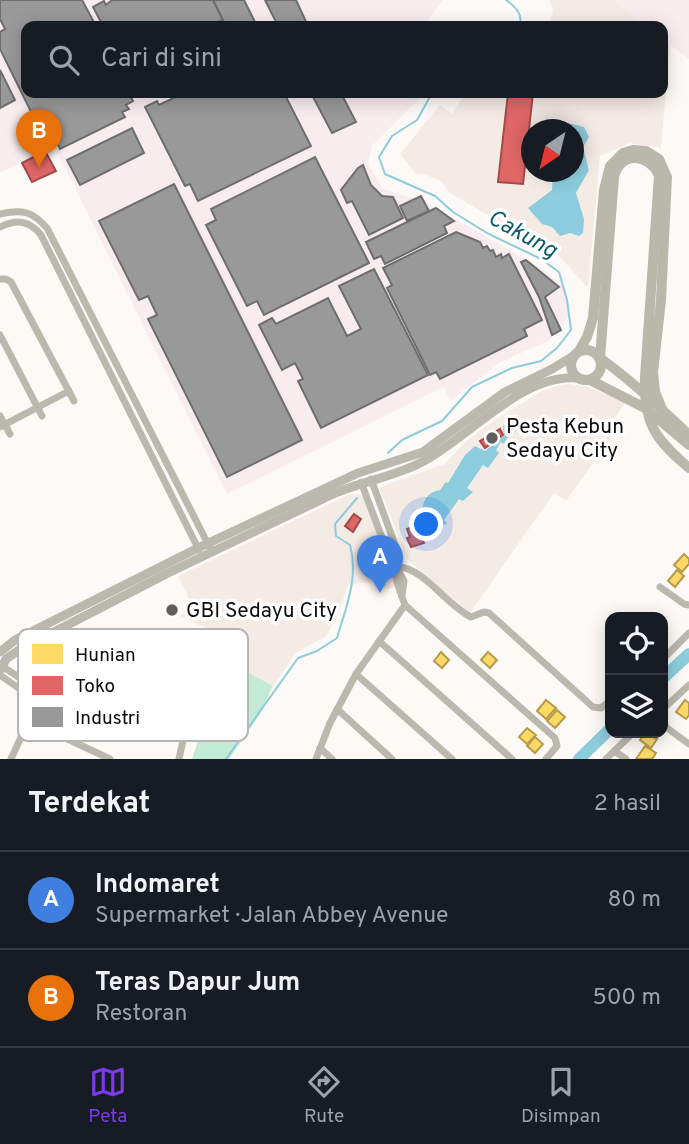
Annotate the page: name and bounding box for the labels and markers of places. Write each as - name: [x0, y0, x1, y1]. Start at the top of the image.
- pin: B: [16, 109, 62, 167]
- place label: Pesta Kebun Sedayu City: [506, 414, 624, 465]
- marker: Pesta Kebun Sedayu City: [484, 430, 500, 446]
- pin: A: [357, 535, 403, 593]
- place label: GBI Sedayu City: [186, 598, 337, 625]
- marker: GBI Sedayu City: [164, 602, 180, 618]

